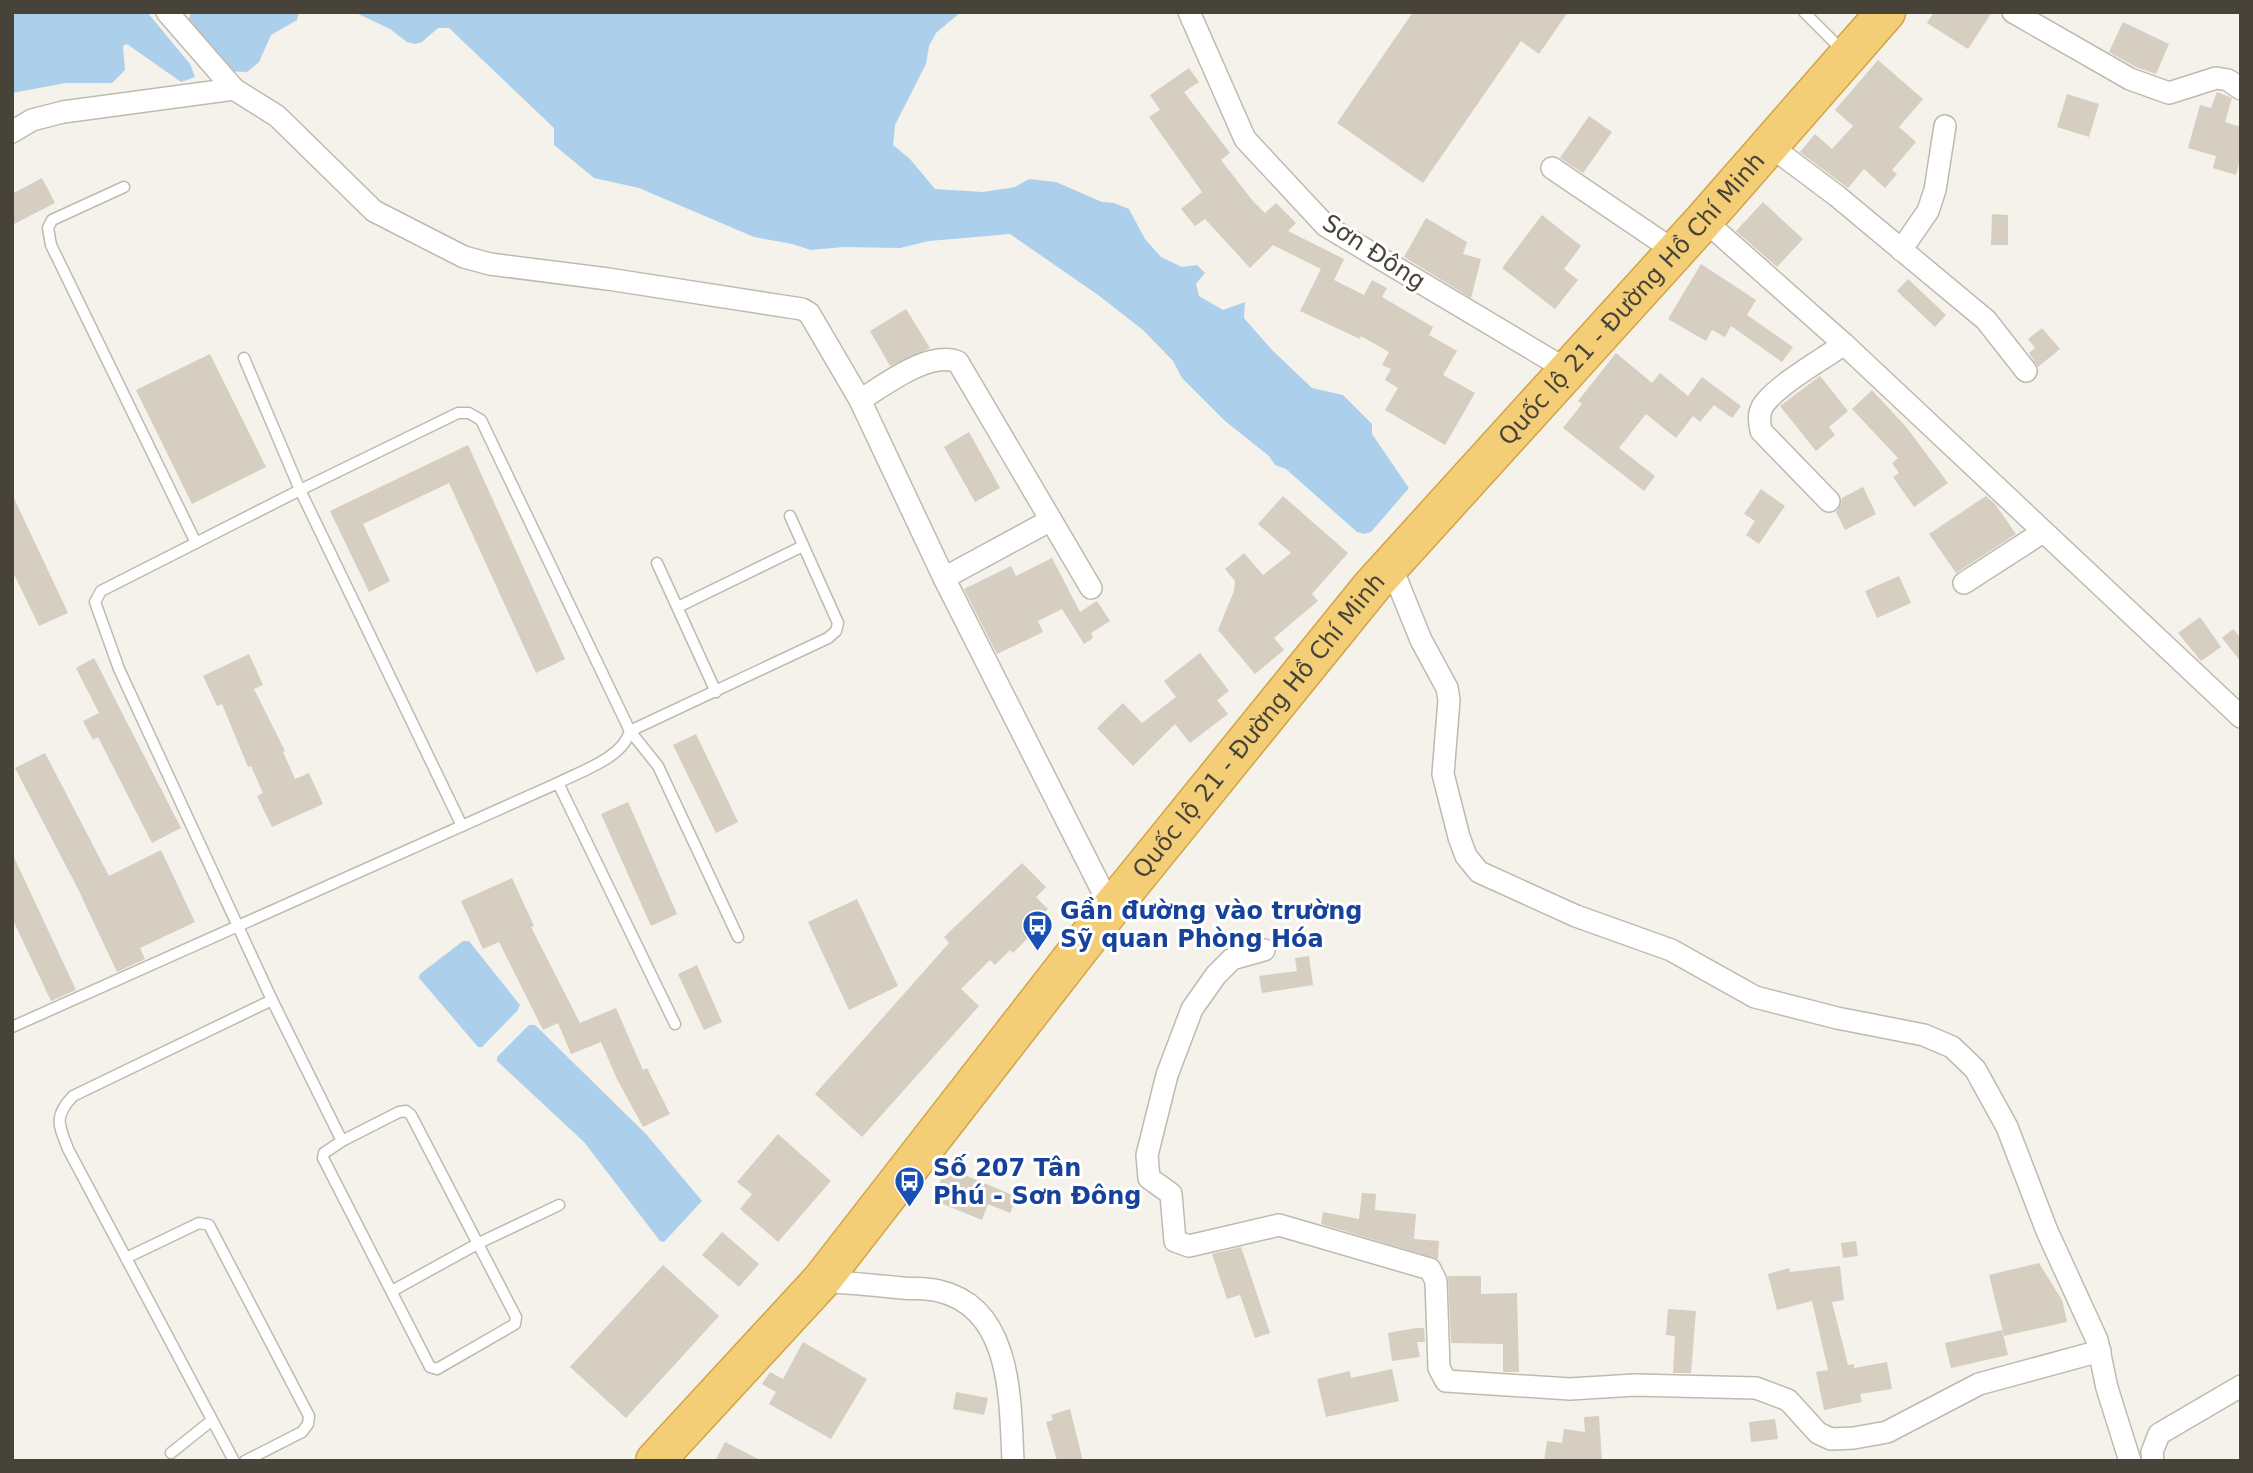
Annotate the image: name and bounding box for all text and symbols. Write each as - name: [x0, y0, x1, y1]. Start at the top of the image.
- street label: Quốc lộ 21 - Đường Hồ Chí Minh: [1493, 147, 1771, 451]
- street label: Sơn Đông: [1318, 209, 1430, 295]
- street label: Quốc lộ 21 - Đường Hồ Chí Minh: [1127, 567, 1391, 884]
- place label: Gần đường vào trường Sỹ quan Phòng Hóa: [1060, 897, 1363, 953]
- bus stop icon: Gần đường vào trường Sỹ quan Phòng Hóa: [1020, 908, 1054, 952]
- place label: Số 207 Tân Phú - Sơn Đông: [933, 1154, 1142, 1210]
- bus stop icon: Số 207 Tân Phú - Sơn Đông: [893, 1165, 927, 1209]

